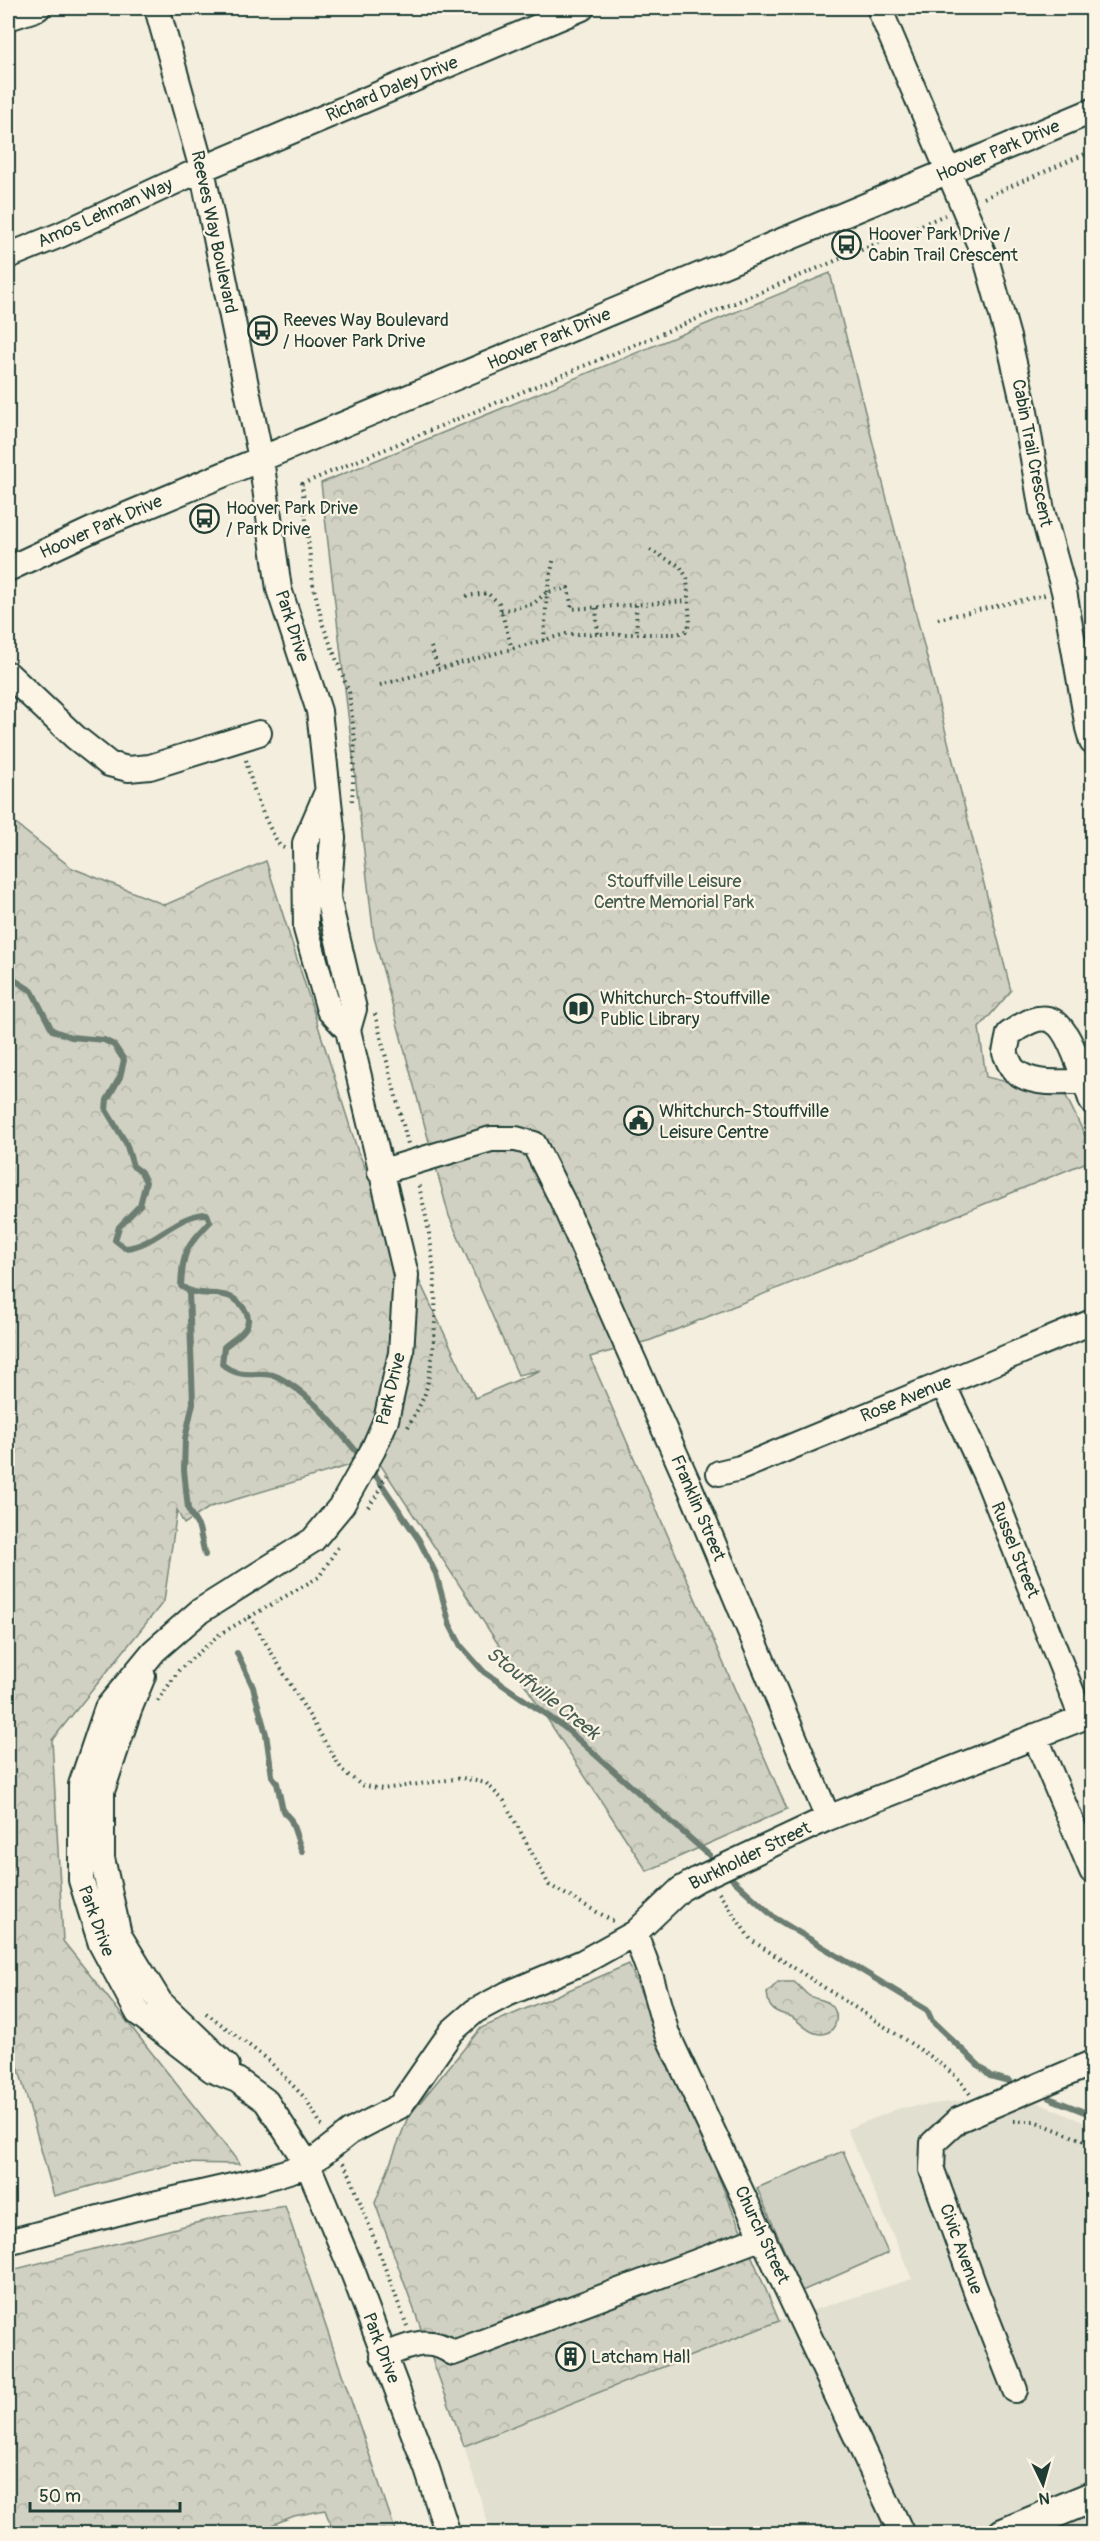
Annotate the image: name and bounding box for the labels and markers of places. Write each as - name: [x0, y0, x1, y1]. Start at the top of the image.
- place label: Hoover Park Drive / Cabin Trail Crescent: [868, 223, 1019, 267]
- bus stop icon: Hoover Park Drive / Cabin Trail Crescent: [831, 228, 863, 260]
- place label: Reeves Way Boulevard / Hoover Park Drive: [283, 309, 449, 353]
- bus stop icon: Reeves Way Boulevard / Hoover Park Drive: [246, 314, 278, 346]
- place label: Hoover Park Drive / Park Drive: [226, 497, 358, 541]
- bus stop icon: Hoover Park Drive / Park Drive: [189, 502, 221, 534]
- place label: Whitchurch-Stouffville Public Library: [600, 987, 770, 1031]
- library icon: Whitchurch-Stouffville Public Library: [563, 992, 595, 1024]
- place label: Whitchurch-Stouffville Leisure Centre: [659, 1100, 829, 1144]
- public building icon: Whitchurch-Stouffville Leisure Centre: [622, 1105, 654, 1137]
- building icon: Latcham Hall: [554, 2341, 586, 2373]
- place label: Latcham Hall: [591, 2346, 690, 2369]

